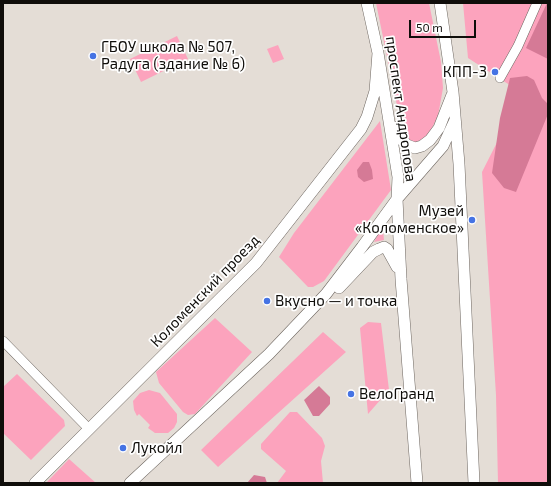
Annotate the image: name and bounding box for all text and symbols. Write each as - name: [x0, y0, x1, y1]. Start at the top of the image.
- scale bar: [411, 12, 478, 38]
- text: 50 m: [416, 20, 443, 34]
- street label: проспект Андропова: [382, 35, 420, 183]
- place label: ГБОУ школа № 507, Радуга (здание № 6): [101, 38, 245, 73]
- marker: ГБОУ школа № 507, Радуга (здание № 6): [88, 51, 98, 61]
- place label: КПП-3: [443, 63, 487, 81]
- marker: КПП-3: [490, 67, 500, 77]
- place label: Музей «Коломенское»: [355, 202, 464, 237]
- marker: Музей «Коломенское»: [467, 215, 477, 225]
- street label: Коломенский проезд: [147, 231, 263, 351]
- place label: Вкусно — и точка: [275, 292, 397, 310]
- marker: Вкусно — и точка: [262, 296, 272, 306]
- place label: ВелоГранд: [359, 385, 434, 403]
- marker: ВелоГранд: [346, 389, 356, 399]
- place label: Лукойл: [131, 439, 183, 457]
- marker: Лукойл: [118, 443, 128, 453]

